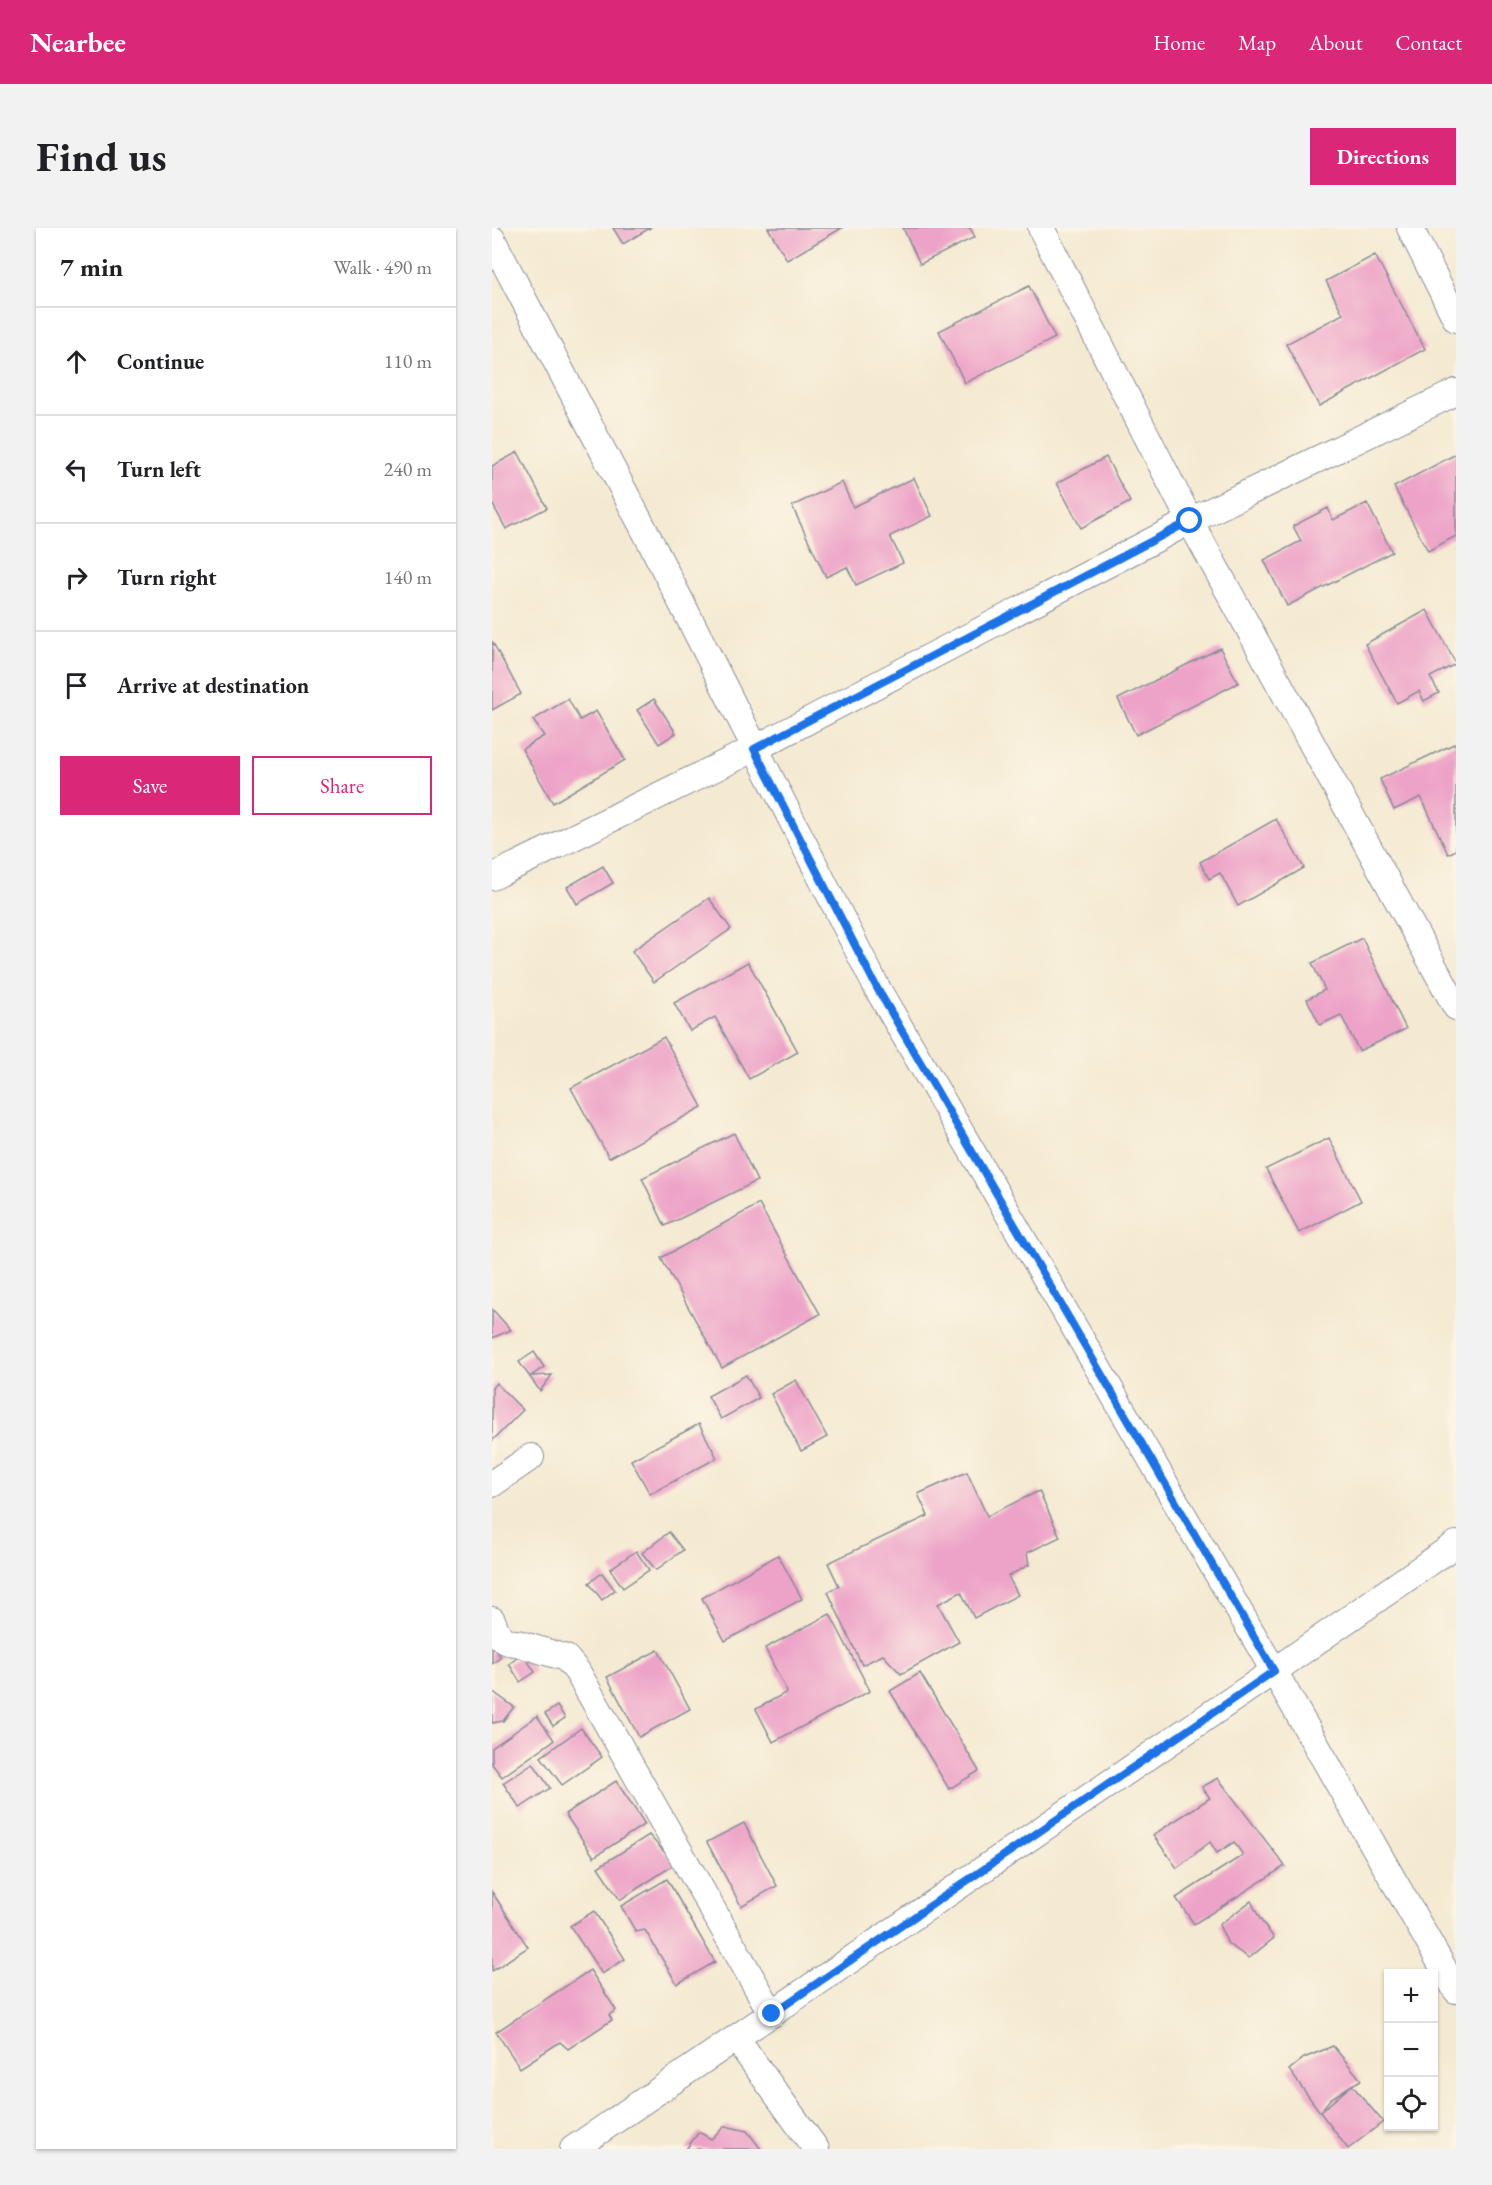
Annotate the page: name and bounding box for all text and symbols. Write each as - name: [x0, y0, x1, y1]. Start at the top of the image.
- text: Nearbee: [30, 24, 126, 60]
- text: Home: [1153, 29, 1205, 56]
- text: Map: [1238, 29, 1276, 56]
- text: About: [1309, 29, 1362, 56]
- text: Contact: [1395, 29, 1462, 56]
- button: Directions: [1310, 128, 1456, 185]
- text: Find us: [36, 129, 167, 184]
- text: 7 min: [60, 250, 123, 284]
- text: Walk · 490 m: [333, 254, 432, 280]
- icon: ahead: [60, 345, 93, 378]
- text: Continue: [117, 347, 204, 376]
- text: 110 m: [384, 348, 432, 374]
- icon: left: [60, 453, 93, 486]
- text: Turn left: [117, 455, 201, 484]
- text: 240 m: [384, 456, 432, 482]
- route start: [1176, 507, 1202, 533]
- icon: right: [60, 561, 93, 594]
- text: Turn right: [117, 563, 216, 592]
- text: 140 m: [384, 564, 432, 590]
- icon: arrive: [60, 669, 93, 702]
- text: Arrive at destination: [117, 671, 309, 700]
- button: Save: [60, 756, 240, 815]
- button: Share: [252, 756, 432, 815]
- map controls: [1384, 1969, 1438, 2131]
- button: +: [1384, 1969, 1438, 2023]
- route end: [758, 2000, 784, 2026]
- button: −: [1384, 2023, 1438, 2077]
- button: locate: [1384, 2077, 1438, 2131]

